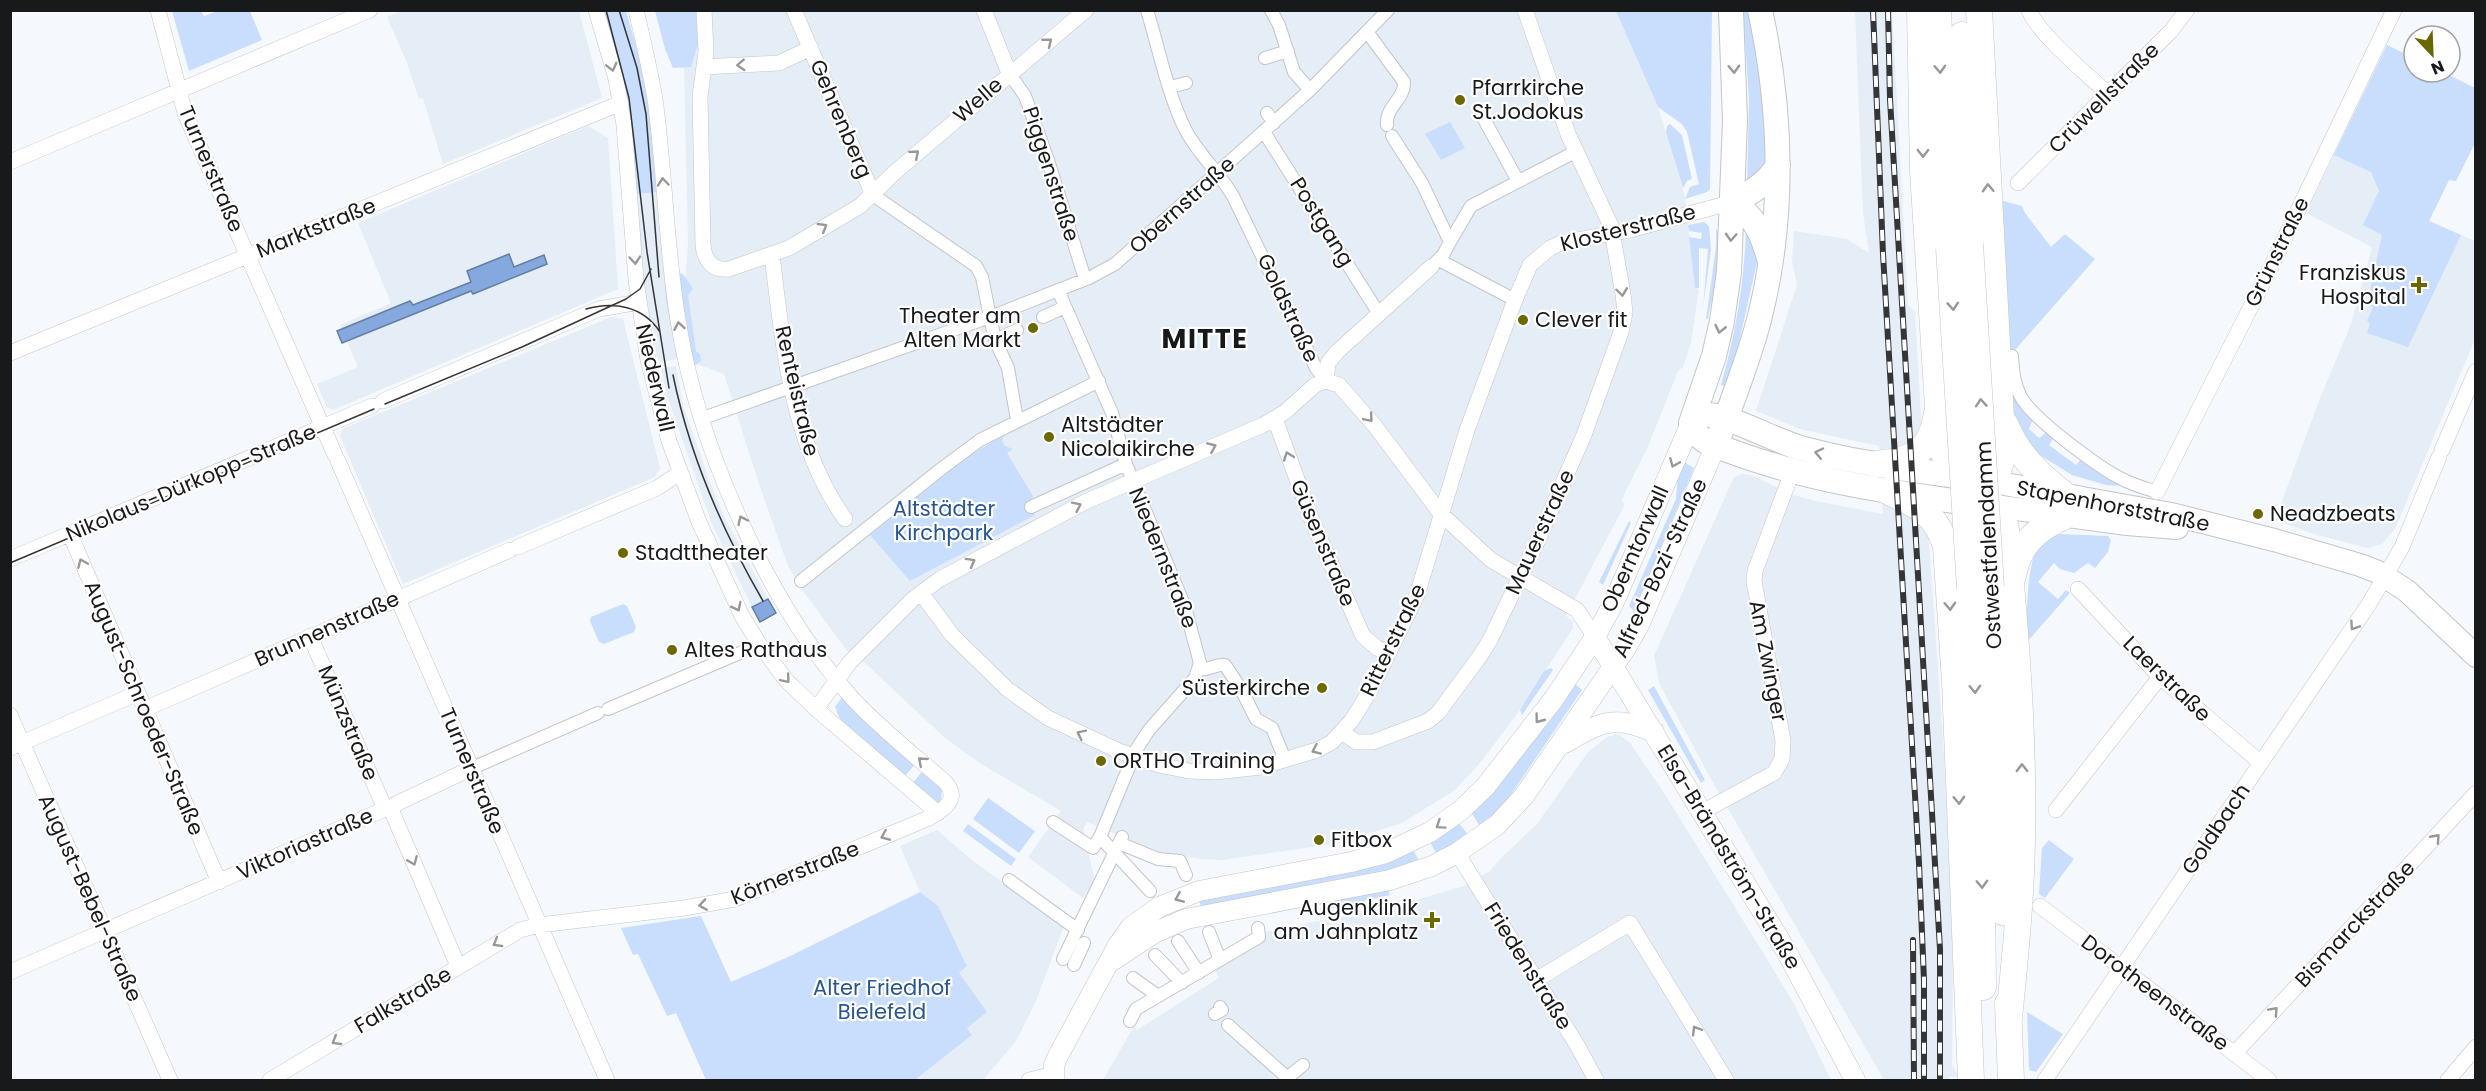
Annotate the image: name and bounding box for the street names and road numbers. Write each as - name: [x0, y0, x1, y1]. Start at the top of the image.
- street label: Crüwellstraße: [2042, 36, 2166, 160]
- street label: Gehrenberg: [803, 55, 879, 183]
- street label: Welle: [947, 70, 1009, 129]
- street label: Turnerstraße: [172, 101, 251, 237]
- street label: Piggenstraße: [1016, 103, 1087, 245]
- street label: Obernstraße: [1123, 149, 1241, 260]
- street label: Postgang: [1284, 172, 1361, 272]
- street label: Marktstraße: [252, 190, 380, 265]
- street label: Grünstraße: [2237, 192, 2316, 312]
- street label: Klosterstraße: [1557, 197, 1699, 258]
- street label: Goldstraße: [1251, 249, 1326, 367]
- street label: Niederwall: [629, 321, 682, 435]
- street label: Renteistraße: [768, 323, 827, 459]
- street label: Nikolaus-Dürkopp-Straße: [61, 417, 320, 548]
- street label: Ostwestfalendamm: [1969, 440, 2008, 650]
- street label: Mauerstraße: [1498, 465, 1581, 599]
- street label: Alfred-Bozi-Straße: [1605, 473, 1714, 662]
- street label: Stapenhorststraße: [2014, 473, 2212, 538]
- street label: Güsenstraße: [1284, 475, 1363, 611]
- street label: Oberntorwall: [1594, 481, 1675, 617]
- street label: Niedernstraße: [1122, 483, 1205, 633]
- street label: August-Schroeder-Straße: [78, 576, 211, 840]
- street label: Ritterstraße: [1353, 579, 1432, 701]
- street label: Brunnenstraße: [250, 584, 404, 673]
- street label: Am Zwinger: [1742, 597, 1795, 725]
- street label: Laerstraße: [2117, 629, 2218, 728]
- street label: Münzstraße: [311, 661, 386, 785]
- street label: Turnerstraße: [433, 703, 512, 839]
- street label: Elsa-Brändström-Straße: [1651, 739, 1808, 975]
- street label: Goldbach: [2175, 778, 2257, 880]
- street label: August-Bebel-Straße: [32, 789, 149, 1006]
- street label: Viktoriastraße: [232, 801, 378, 887]
- street label: Körnerstraße: [726, 834, 863, 911]
- street label: Bismarckstraße: [2288, 854, 2421, 994]
- street label: Friedenstraße: [1478, 896, 1579, 1035]
- street label: Dorotheenstraße: [2075, 927, 2235, 1058]
- street label: Falkstraße: [349, 959, 457, 1040]

